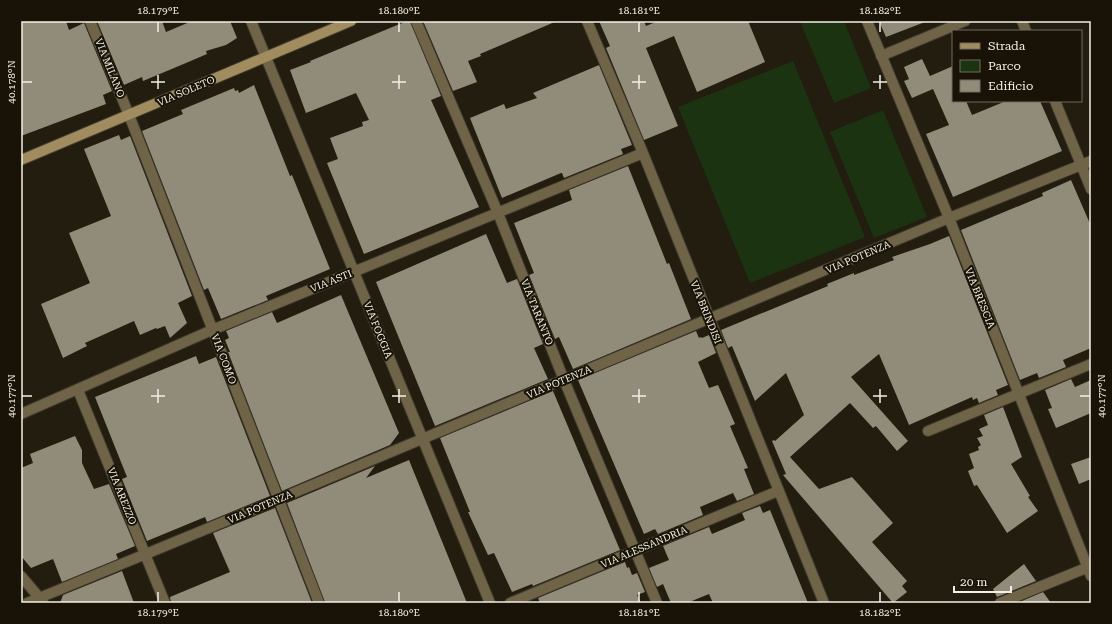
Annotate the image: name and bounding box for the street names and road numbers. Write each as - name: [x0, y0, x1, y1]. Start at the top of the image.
- street label: VIA MILANO: [93, 37, 127, 99]
- street label: VIA SOLETO: [156, 74, 216, 108]
- street label: VIA POTENZA: [824, 238, 892, 276]
- street label: VIA BRESCIA: [963, 266, 997, 330]
- street label: VIA ASTI: [309, 268, 354, 294]
- street label: VIA TARANTO: [519, 277, 555, 347]
- street label: VIA BRINDISI: [688, 279, 724, 345]
- street label: VIA FOGGIA: [362, 300, 394, 360]
- street label: VIA COMO: [209, 332, 239, 386]
- street label: VIA POTENZA: [525, 363, 593, 401]
- street label: VIA AREZZO: [106, 466, 138, 526]
- street label: VIA POTENZA: [226, 488, 294, 526]
- street label: VIA ALESSANDRIA: [599, 524, 689, 570]

